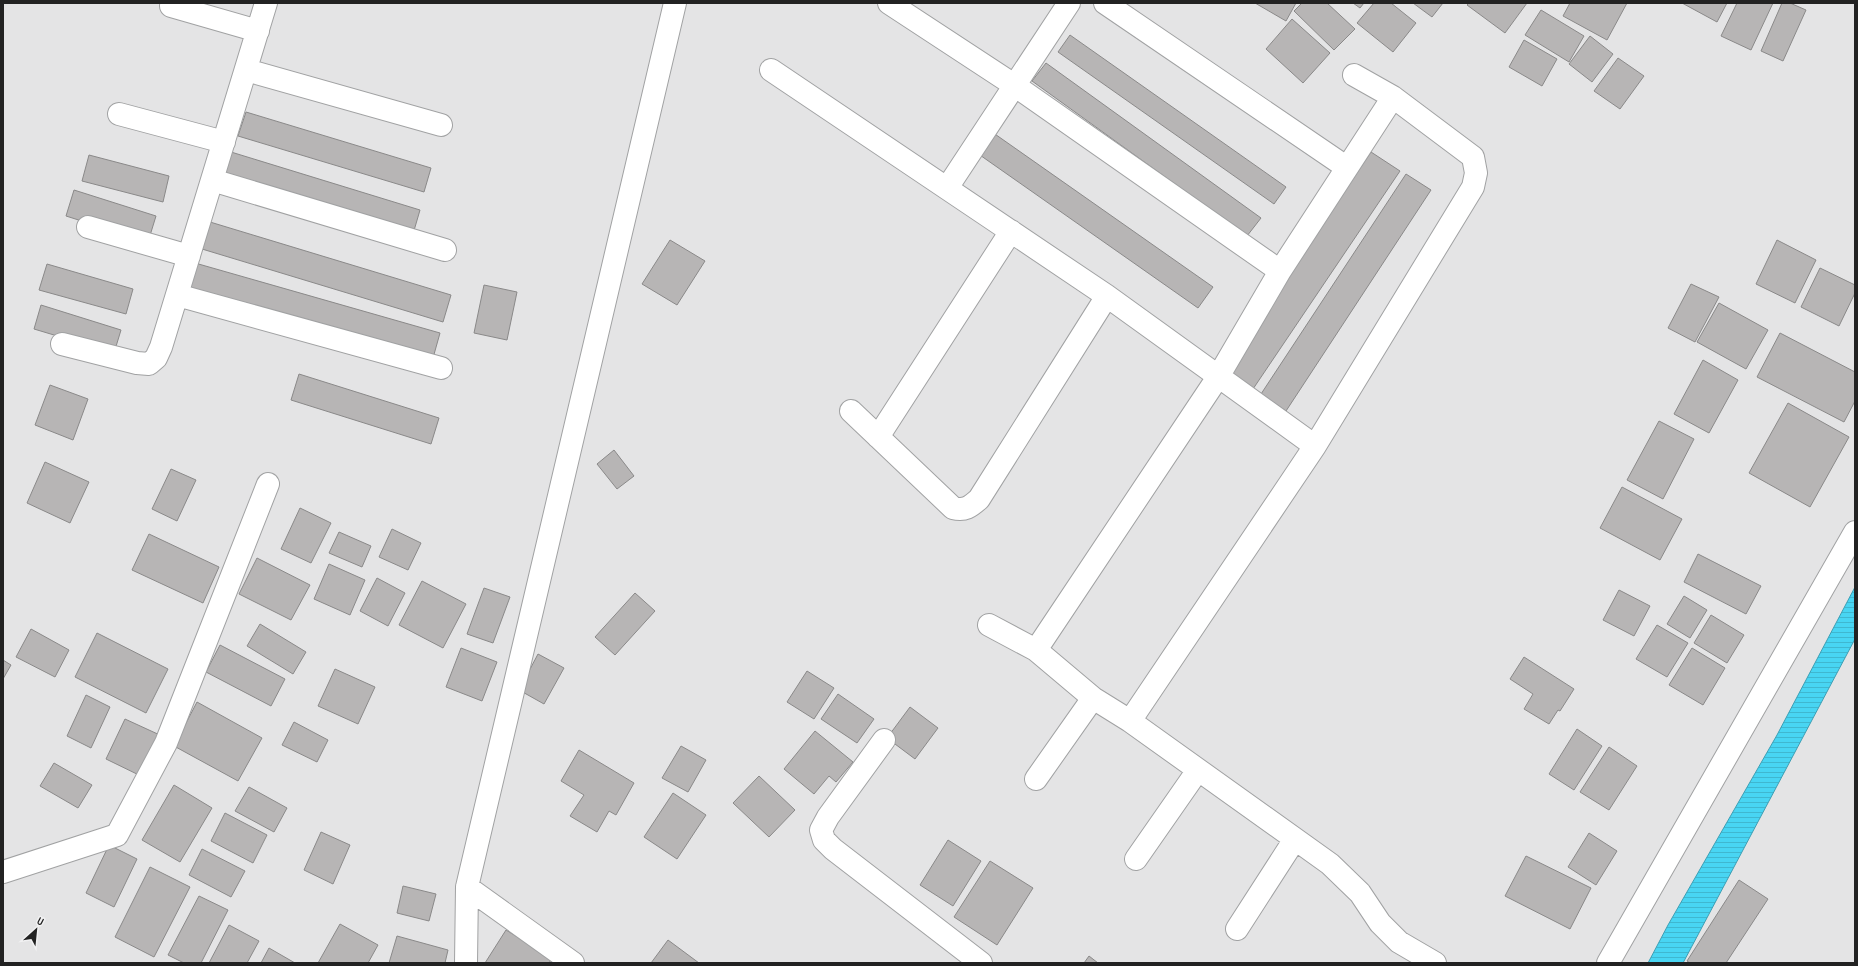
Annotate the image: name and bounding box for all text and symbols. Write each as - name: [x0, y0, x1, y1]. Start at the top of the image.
- north arrow: [16, 910, 56, 950]
- text: U: [35, 914, 46, 929]

